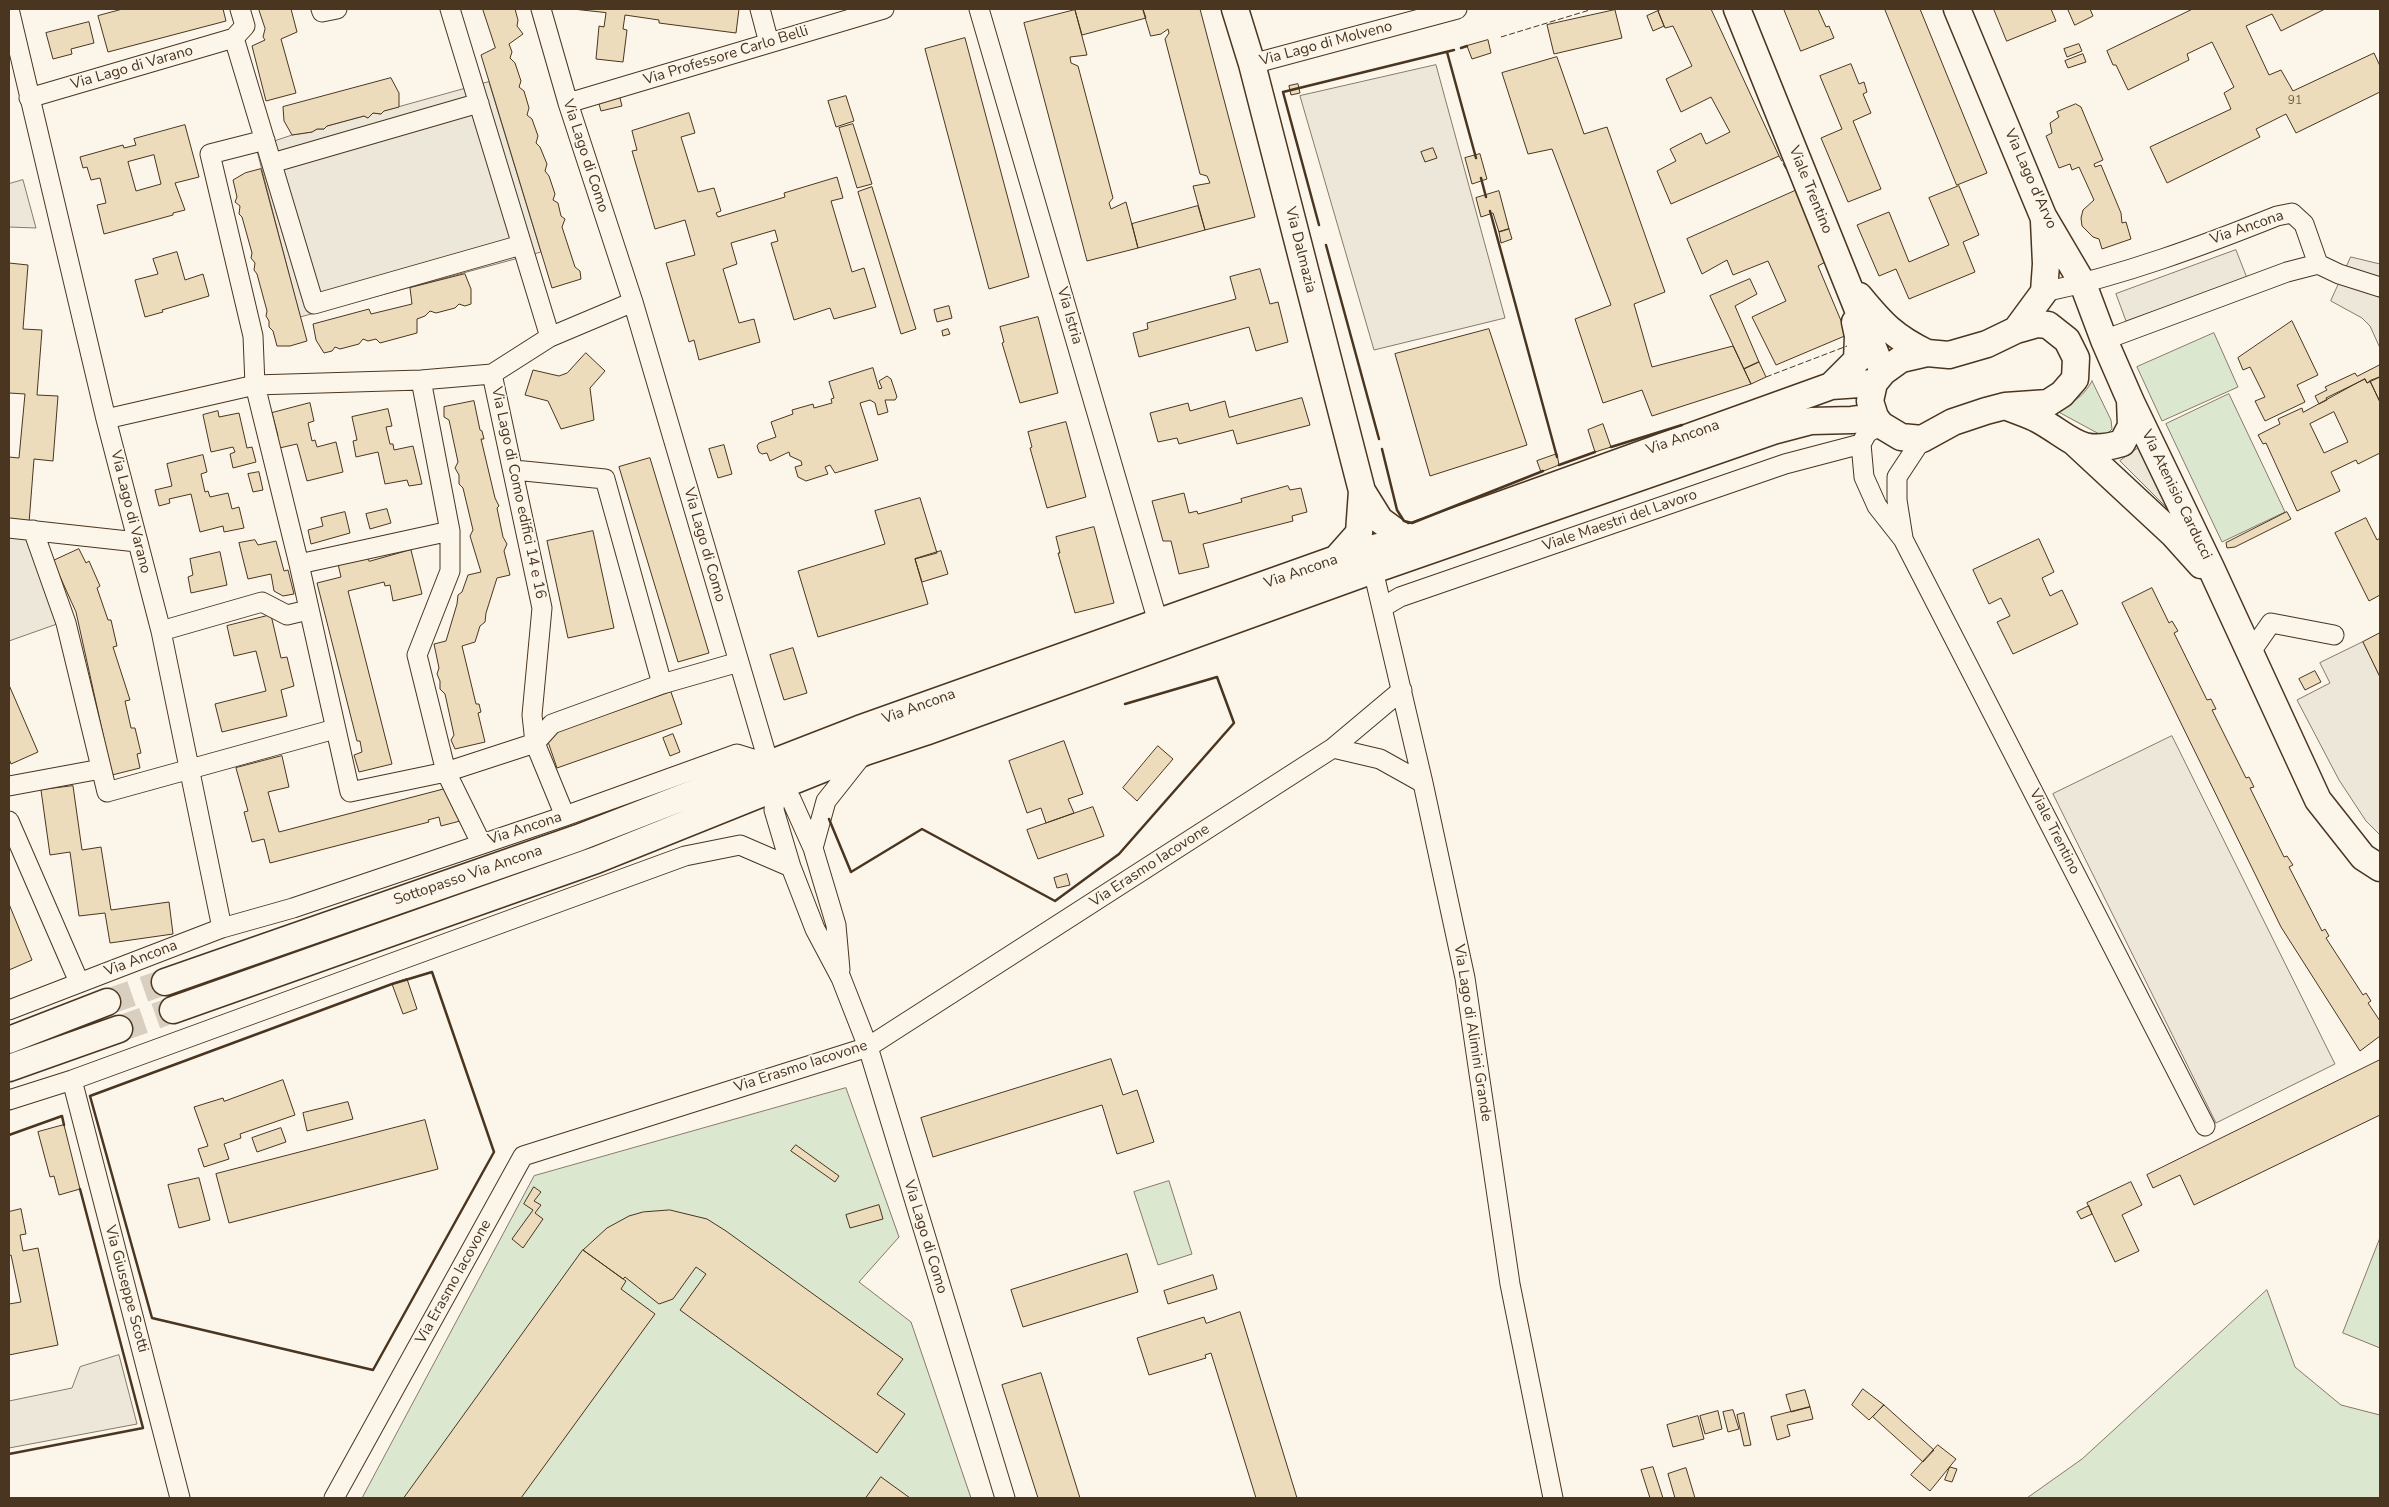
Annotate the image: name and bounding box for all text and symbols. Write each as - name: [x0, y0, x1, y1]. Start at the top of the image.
- street label: Via Lago di Molveno: [1258, 18, 1394, 70]
- street label: Via Professore Carlo Belli: [641, 22, 811, 90]
- street label: Via Lago di Varano: [69, 42, 195, 94]
- house number: 91: [2288, 94, 2302, 108]
- street label: Via Lago di Como: [558, 97, 612, 215]
- street label: Via Lago d'Arvo: [2000, 126, 2060, 232]
- street label: Viale Trentino: [1784, 143, 1836, 237]
- street label: Via Dalmazia: [1281, 205, 1319, 295]
- street label: Via Ancona: [2208, 207, 2286, 249]
- street label: Via Istria: [1052, 285, 1086, 347]
- street label: Via Lago di Como edifici 14 e 16: [487, 385, 549, 601]
- street label: Via Ancona: [1644, 416, 1722, 460]
- street label: Via Atenisio Carducci: [2137, 427, 2215, 563]
- street label: Via Lago di Varano: [106, 449, 154, 575]
- street label: Via Lago di Como: [679, 486, 729, 604]
- street label: Viale Maestri del Lavoro: [1540, 486, 1700, 556]
- street label: Via Ancona: [1262, 551, 1340, 593]
- street label: Via Ancona: [880, 685, 958, 729]
- street label: Viale Trentino: [2025, 786, 2083, 878]
- street label: Via Ancona: [486, 809, 564, 849]
- street label: Via Erasmo Iacovone: [1087, 821, 1213, 911]
- street label: Sottopasso Via Ancona: [391, 842, 545, 910]
- street label: Via Ancona: [102, 937, 180, 981]
- street label: Via Lago di Alimini Grande: [1449, 943, 1495, 1123]
- street label: Via Erasmo Iacovone: [732, 1037, 870, 1097]
- street label: Via Lago di Como: [899, 1178, 951, 1296]
- street label: Via Erasmo Iacovone: [412, 1217, 496, 1347]
- street label: Via Giuseppe Scotti: [100, 1223, 152, 1355]

